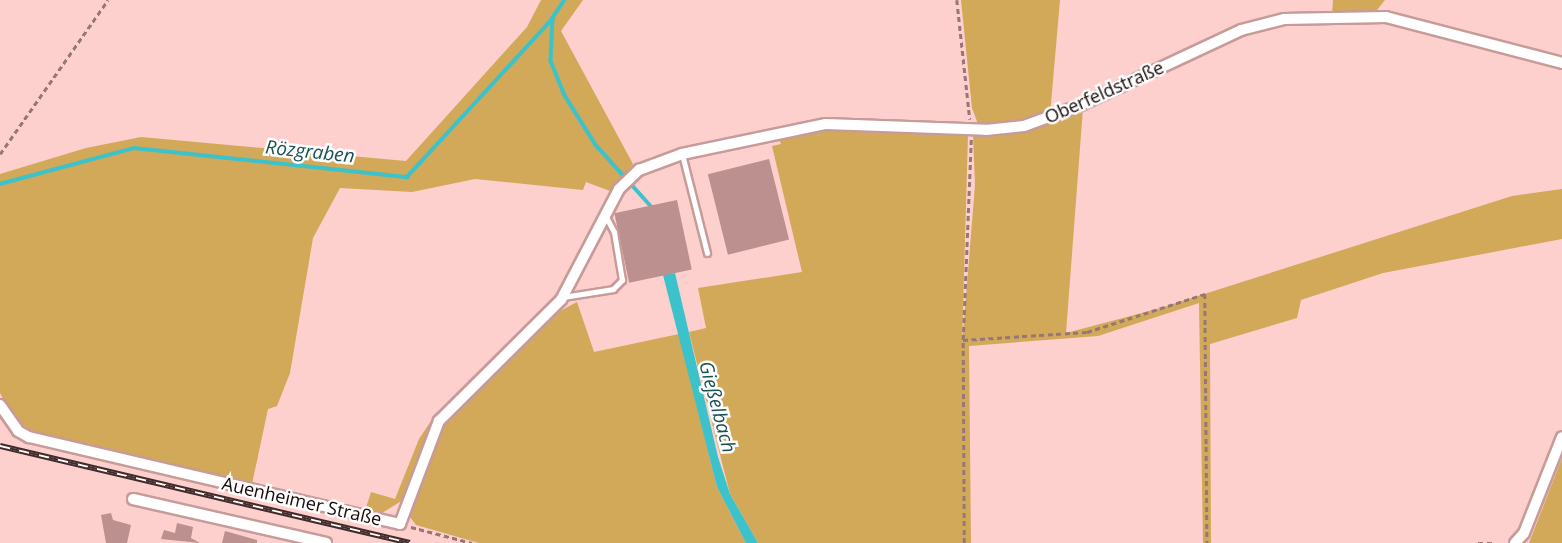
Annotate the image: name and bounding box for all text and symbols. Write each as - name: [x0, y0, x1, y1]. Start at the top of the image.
- street label: Oberfeldstraße: [1041, 56, 1167, 128]
- water label: Rözgraben: [264, 136, 356, 168]
- water label: Gießelbach: [694, 359, 740, 455]
- street label: Auenheimer Straße: [220, 472, 384, 530]

